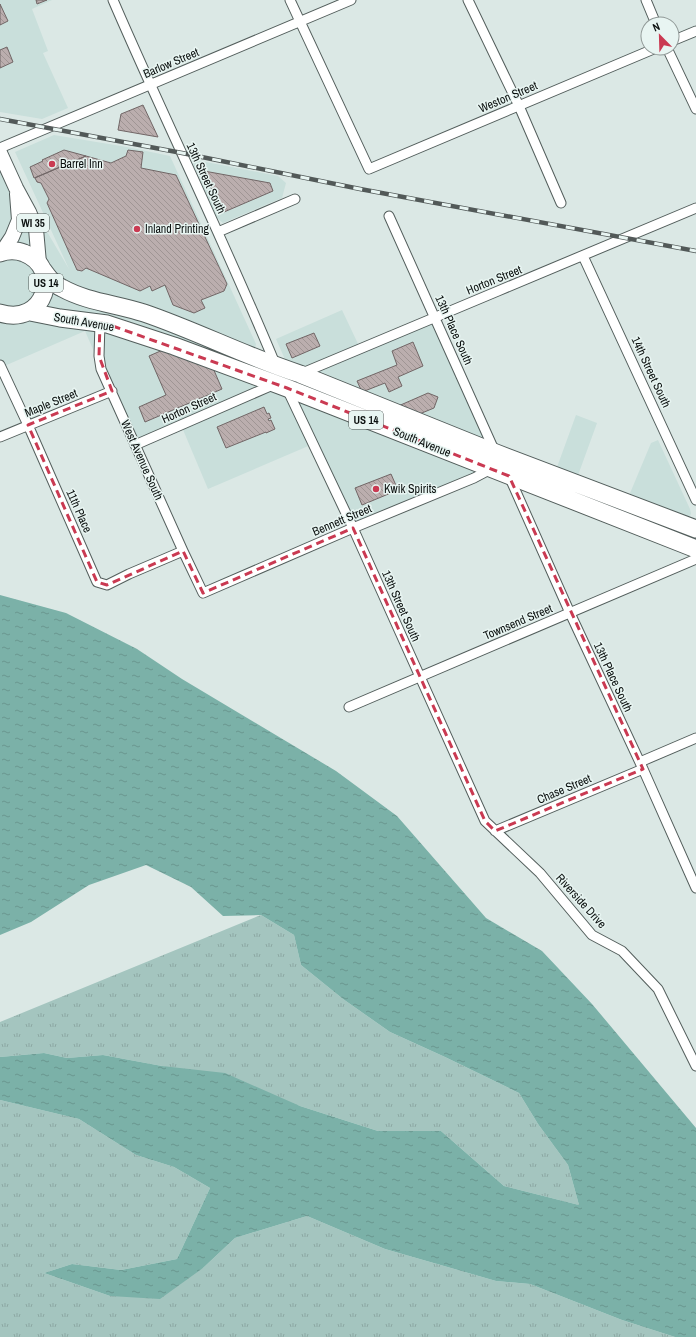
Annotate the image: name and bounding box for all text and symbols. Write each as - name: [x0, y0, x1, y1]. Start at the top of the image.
- north arrow: [640, 16, 680, 56]
- text: N: [650, 19, 662, 35]
- street label: Barlow Street: [141, 44, 202, 82]
- street label: Weston Street: [476, 77, 540, 117]
- street label: 13th Street South: [183, 140, 229, 216]
- place label: Barrel Inn: [60, 156, 103, 172]
- marker: Barrel Inn: [47, 159, 57, 169]
- road number: WI 35: [17, 214, 49, 232]
- place label: Inland Printing: [145, 221, 210, 237]
- marker: Inland Printing: [132, 224, 142, 234]
- street label: Horton Street: [464, 262, 524, 298]
- road number: US 14: [29, 274, 63, 292]
- street label: 13th Place South: [431, 293, 477, 367]
- street label: South Avenue: [53, 309, 115, 335]
- street label: 14th Street South: [628, 334, 674, 410]
- street label: Maple Street: [22, 385, 80, 421]
- street label: Horton Street: [159, 389, 219, 427]
- road number: US 14: [349, 411, 383, 429]
- street label: West Avenue South: [117, 417, 167, 503]
- street label: South Avenue: [391, 423, 453, 461]
- place label: Kwik Spirits: [384, 481, 437, 497]
- marker: Kwik Spirits: [371, 484, 381, 494]
- street label: 11th Place: [62, 487, 96, 535]
- street label: Bennett Street: [310, 500, 374, 540]
- street label: 13th Street South: [378, 568, 424, 644]
- street label: Townsend Street: [481, 600, 555, 644]
- street label: 13th Place South: [590, 640, 636, 714]
- street label: Chase Street: [534, 770, 594, 808]
- street label: Riverside Drive: [552, 870, 610, 932]

